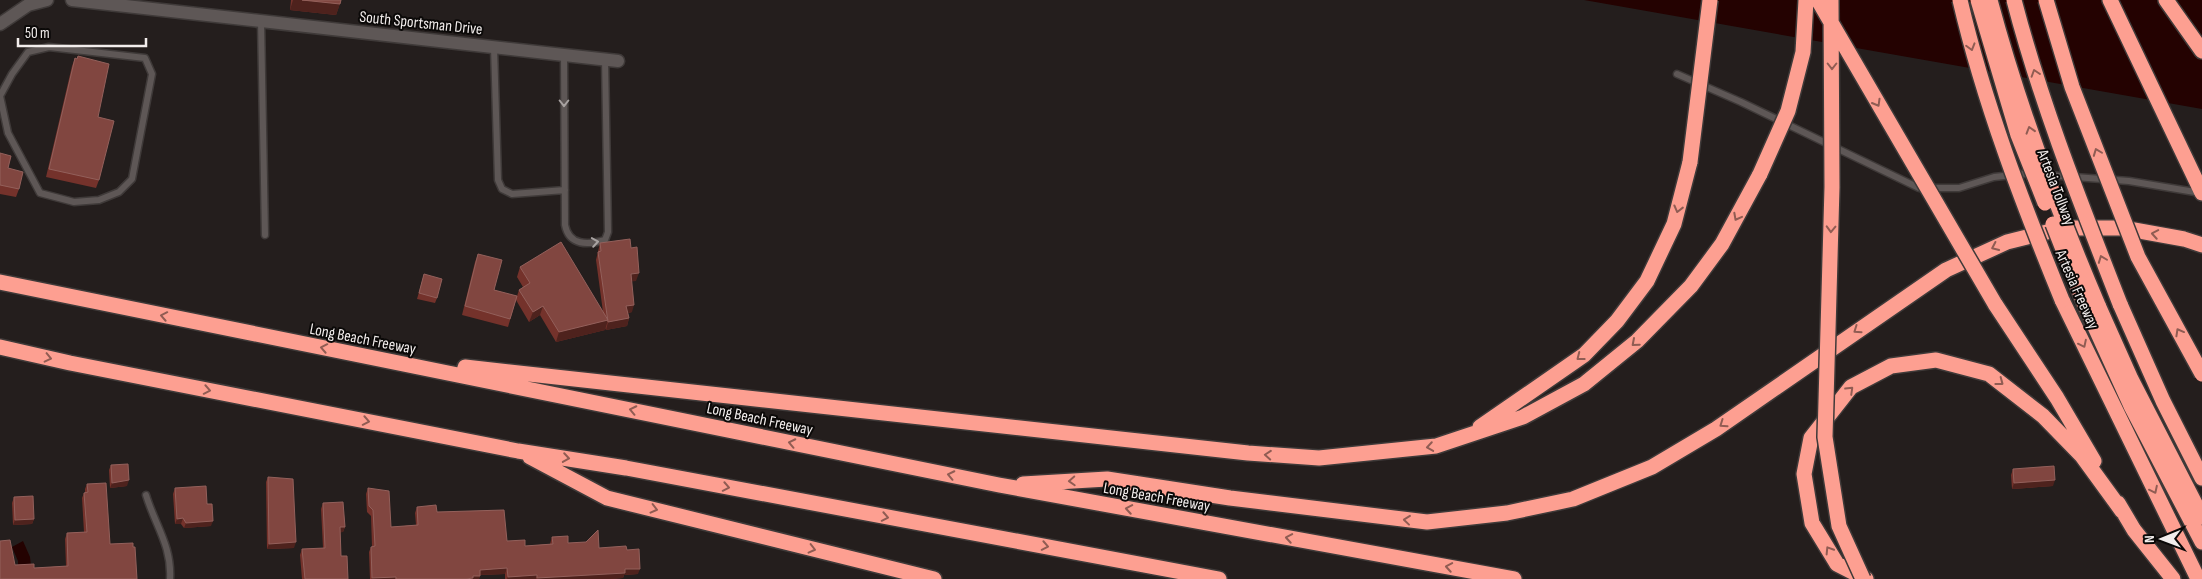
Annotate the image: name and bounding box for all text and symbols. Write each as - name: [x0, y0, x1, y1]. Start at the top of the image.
- street label: South Sportsman Drive: [358, 8, 483, 39]
- scale bar: [18, 15, 145, 47]
- text: 50 m: [25, 24, 50, 43]
- one-way arrow: [1966, 43, 1976, 51]
- one-way arrow: [1827, 62, 1837, 70]
- one-way arrow: [2031, 69, 2041, 78]
- one-way arrow: [1871, 97, 1881, 106]
- one-way arrow: [559, 100, 569, 108]
- one-way arrow: [2025, 126, 2035, 134]
- street label: Artesia Tollway: [2032, 146, 2079, 228]
- one-way arrow: [2093, 148, 2103, 157]
- one-way arrow: [1673, 204, 1684, 213]
- one-way arrow: [1733, 212, 1743, 221]
- one-way arrow: [1826, 225, 1836, 233]
- one-way arrow: [2150, 229, 2159, 240]
- one-way arrow: [591, 237, 600, 247]
- one-way arrow: [1991, 241, 2000, 251]
- street label: Artesia Freeway: [2050, 246, 2103, 332]
- one-way arrow: [2098, 255, 2108, 264]
- one-way arrow: [160, 312, 169, 322]
- street label: Long Beach Freeway: [308, 320, 417, 359]
- one-way arrow: [1853, 324, 1862, 333]
- one-way arrow: [2175, 328, 2185, 337]
- one-way arrow: [1632, 337, 1641, 346]
- one-way arrow: [2077, 338, 2087, 347]
- one-way arrow: [319, 343, 328, 353]
- one-way arrow: [1577, 351, 1586, 359]
- one-way arrow: [43, 352, 52, 363]
- one-way arrow: [1994, 377, 2003, 385]
- one-way arrow: [202, 384, 211, 395]
- one-way arrow: [1844, 387, 1853, 396]
- street label: Long Beach Freeway: [705, 399, 814, 440]
- one-way arrow: [628, 406, 637, 416]
- one-way arrow: [362, 415, 371, 426]
- one-way arrow: [1720, 418, 1729, 427]
- one-way arrow: [788, 438, 796, 449]
- one-way arrow: [1426, 441, 1435, 451]
- one-way arrow: [1264, 449, 1272, 460]
- one-way arrow: [561, 453, 570, 463]
- one-way arrow: [947, 471, 956, 481]
- one-way arrow: [1068, 475, 1076, 486]
- street label: Long Beach Freeway: [1102, 479, 1211, 516]
- one-way arrow: [721, 481, 730, 491]
- one-way arrow: [2148, 485, 2159, 494]
- one-way arrow: [650, 504, 658, 514]
- one-way arrow: [1125, 504, 1133, 515]
- one-way arrow: [881, 511, 890, 521]
- one-way arrow: [1402, 514, 1410, 525]
- north arrow: [2137, 514, 2187, 564]
- one-way arrow: [1285, 534, 1293, 544]
- text: N: [2141, 535, 2158, 543]
- one-way arrow: [1041, 541, 1050, 551]
- one-way arrow: [807, 543, 815, 553]
- one-way arrow: [1825, 547, 1835, 556]
- one-way arrow: [1444, 563, 1453, 573]

